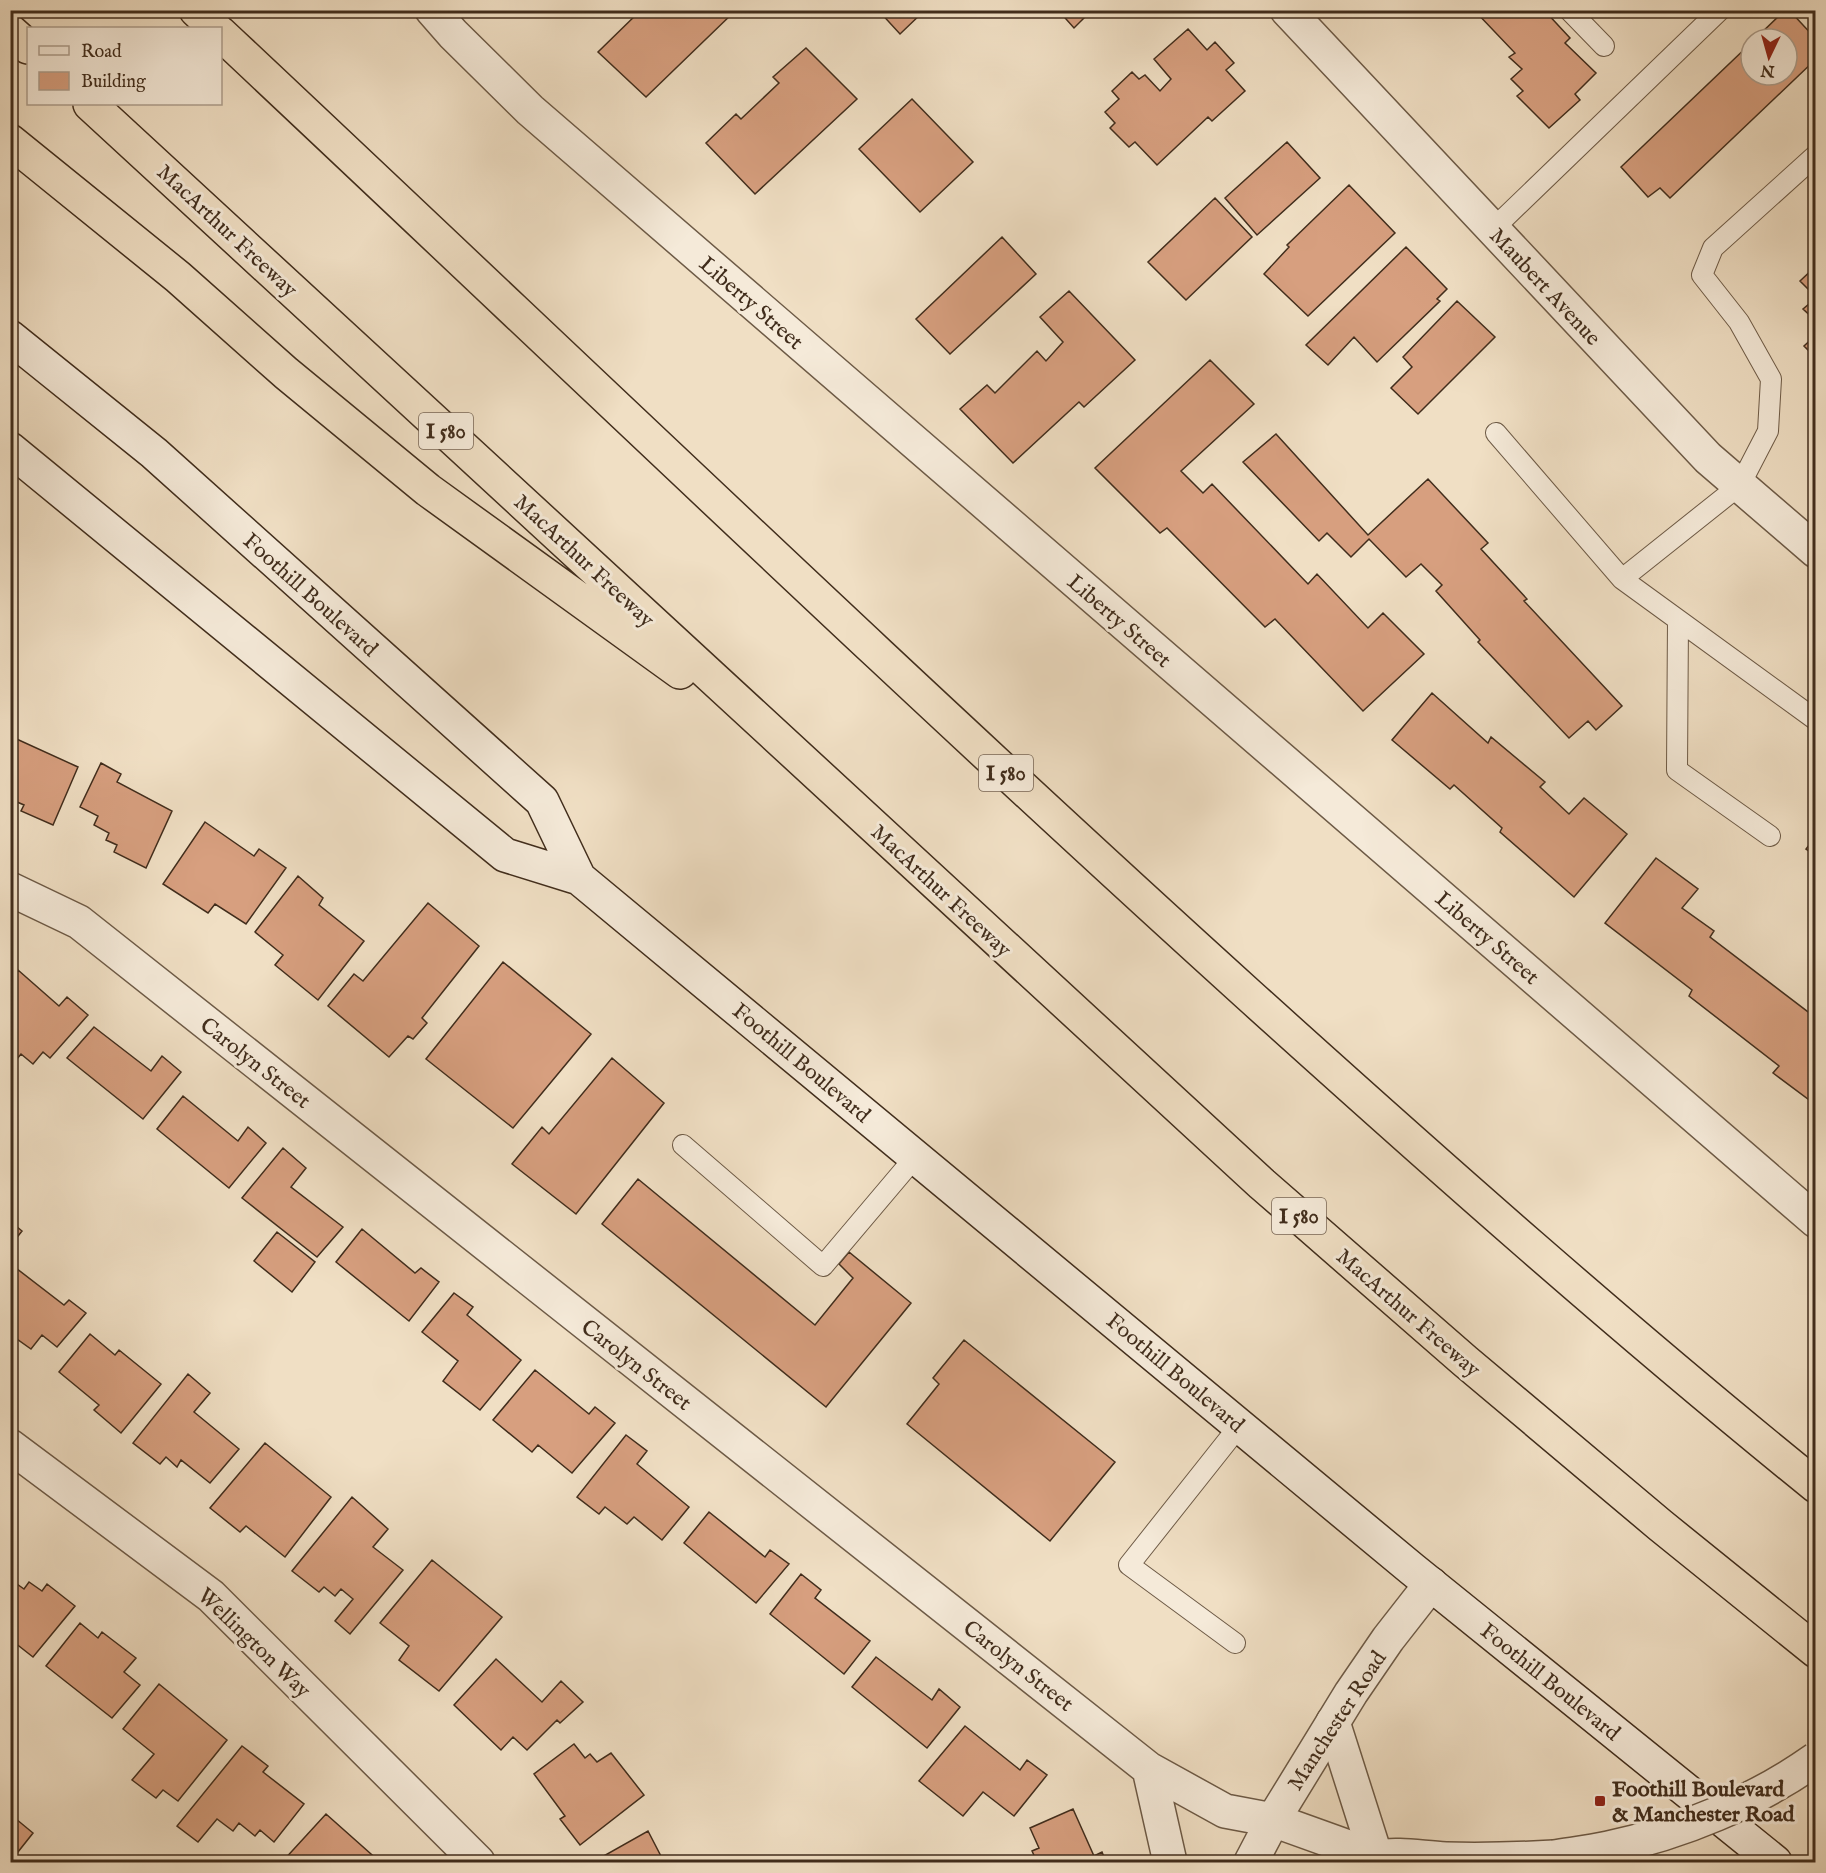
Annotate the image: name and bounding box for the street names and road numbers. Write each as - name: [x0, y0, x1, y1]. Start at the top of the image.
- street label: MacArthur Freeway: [150, 159, 303, 304]
- street label: Maubert Avenue: [1483, 223, 1606, 352]
- street label: Liberty Street: [693, 251, 809, 357]
- road number: I 580: [419, 413, 473, 449]
- street label: MacArthur Freeway: [507, 489, 660, 634]
- street label: Foothill Boulevard: [236, 527, 383, 664]
- street label: Liberty Street: [1061, 569, 1177, 675]
- road number: I 580: [979, 755, 1033, 791]
- street label: MacArthur Freeway: [864, 819, 1017, 964]
- street label: Liberty Street: [1429, 886, 1545, 992]
- street label: Foothill Boulevard: [726, 997, 876, 1130]
- street label: Carolyn Street: [194, 1012, 316, 1116]
- road number: I 580: [1272, 1198, 1326, 1234]
- street label: MacArthur Freeway: [1330, 1243, 1486, 1384]
- street label: Foothill Boulevard: [1100, 1307, 1250, 1440]
- street label: Carolyn Street: [575, 1314, 697, 1418]
- street label: Wellington Way: [191, 1582, 316, 1705]
- street label: Carolyn Street: [957, 1615, 1079, 1719]
- street label: Foothill Boulevard: [1474, 1617, 1626, 1748]
- street label: Manchester Road: [1282, 1646, 1393, 1796]

